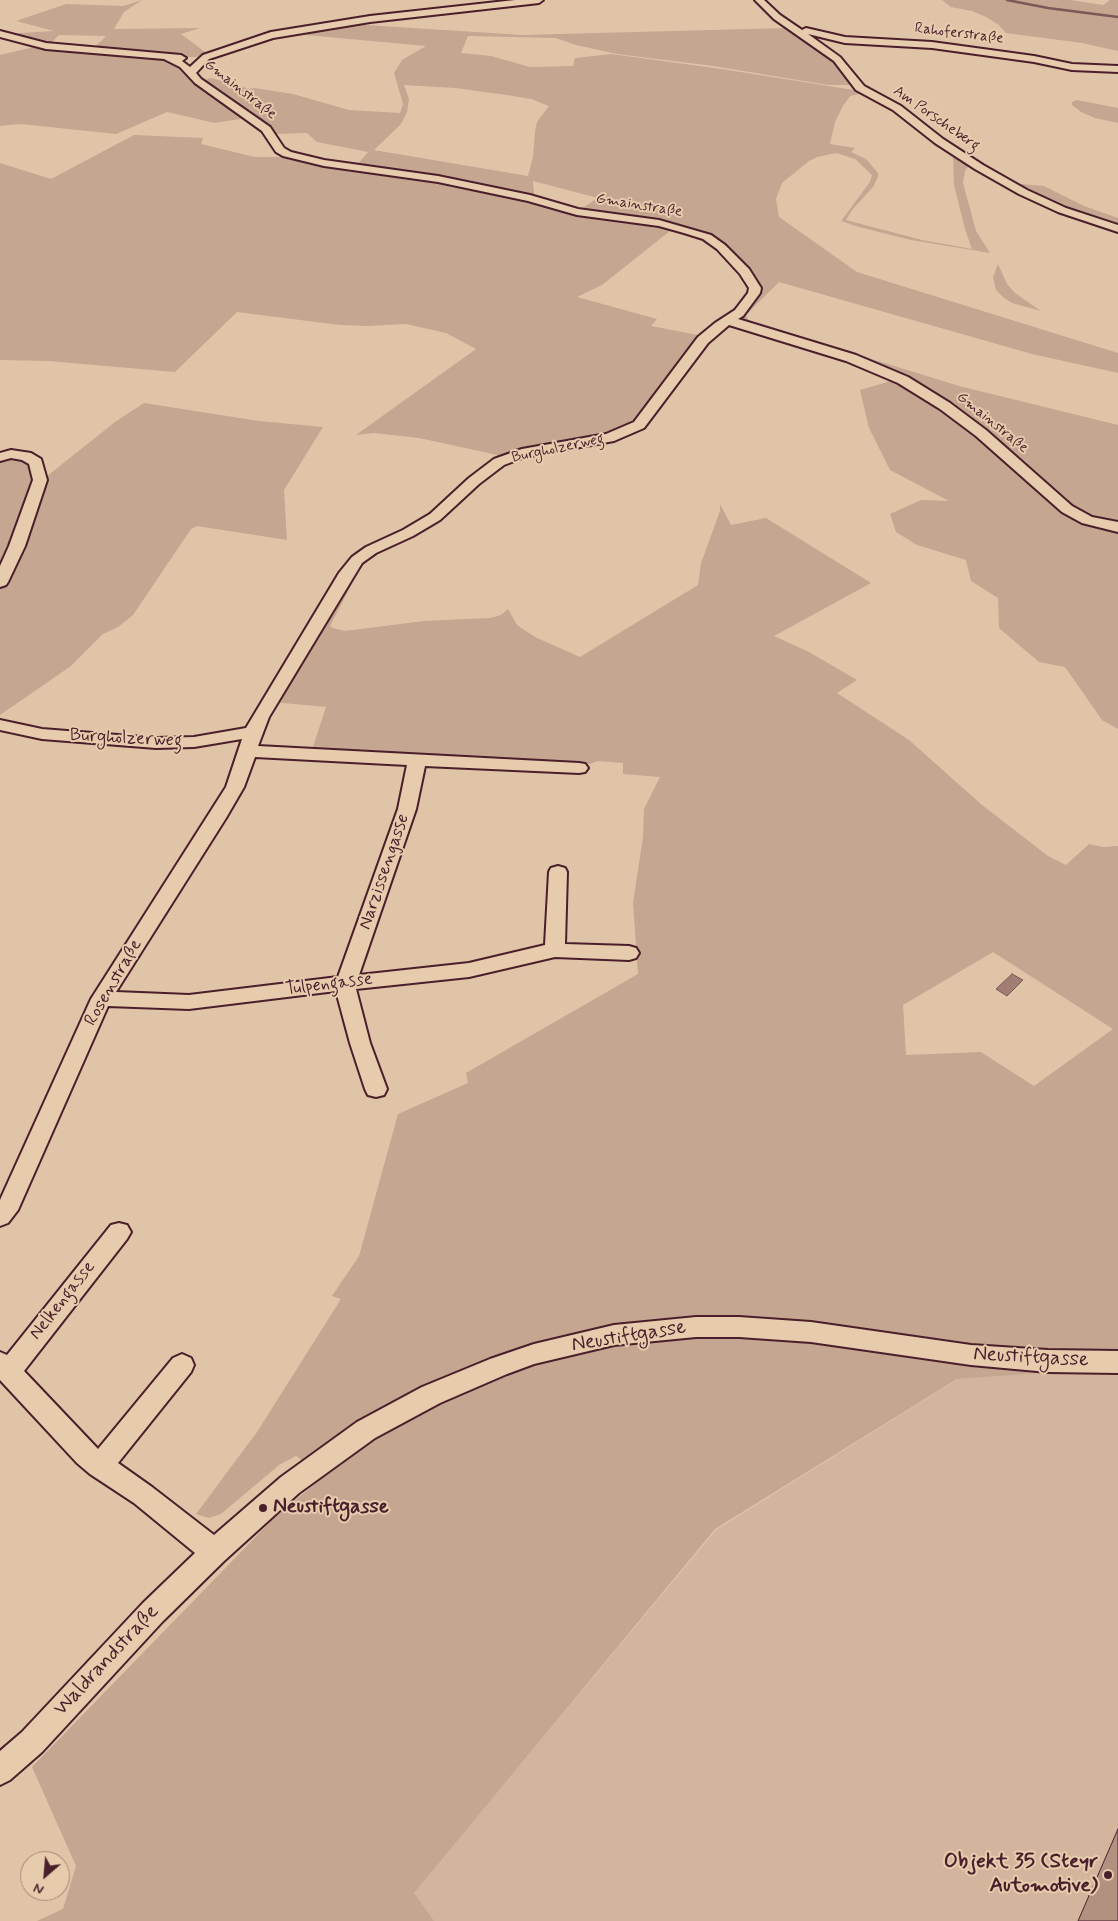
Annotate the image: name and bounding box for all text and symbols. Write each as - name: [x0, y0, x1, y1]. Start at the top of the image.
- street label: Rahoferstraße: [914, 20, 1004, 48]
- street label: Gmainstraße: [200, 56, 280, 124]
- street label: Am Porscheberg: [889, 83, 983, 155]
- street label: Gmainstraße: [595, 190, 683, 222]
- street label: Gmainstraße: [952, 389, 1032, 457]
- street label: Burgholzerweg: [510, 430, 606, 468]
- street label: Burgholzerweg: [69, 725, 183, 753]
- street label: Narzissengasse: [355, 811, 415, 933]
- street label: Rosenstraße: [81, 936, 147, 1030]
- street label: Tulpengasse: [284, 969, 374, 1001]
- street label: Nelkengasse: [26, 1257, 100, 1345]
- street label: Neustiftgasse: [570, 1315, 688, 1359]
- street label: Neustiftgasse: [973, 1342, 1089, 1374]
- place label: Neustiftgasse: [273, 1495, 389, 1521]
- marker: Neustiftgasse: [257, 1502, 269, 1514]
- street label: Waldrandstraße: [49, 1600, 165, 1722]
- place label: Objekt 35 (Steyr Automotive): [944, 1850, 1098, 1900]
- north arrow: [20, 1851, 70, 1901]
- marker: Objekt 35 (Steyr Automotive): [1102, 1869, 1114, 1881]
- text: N: [30, 1878, 47, 1899]

